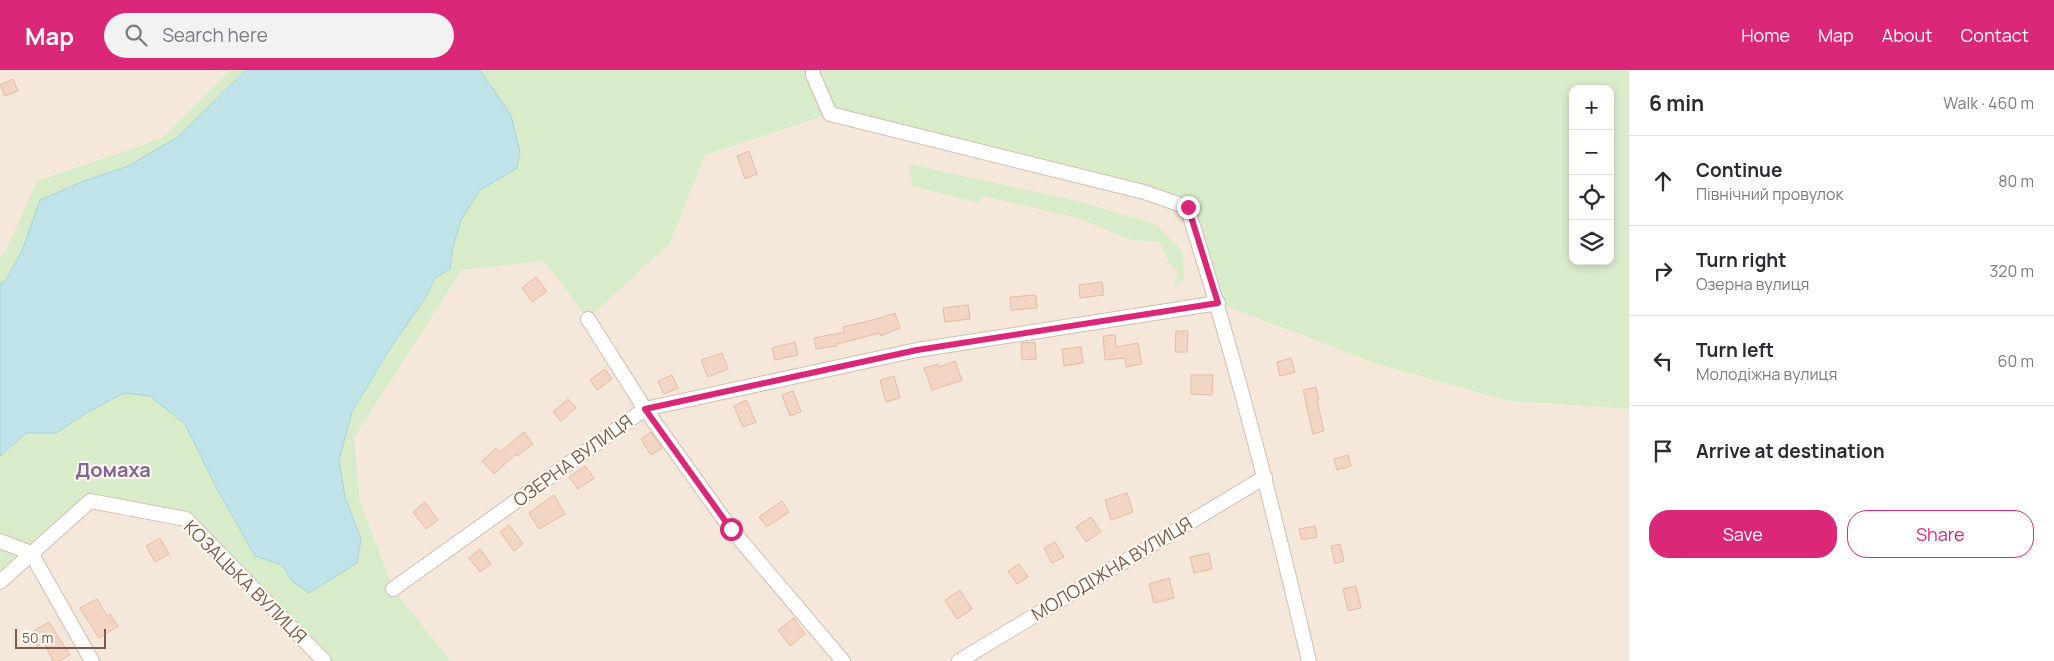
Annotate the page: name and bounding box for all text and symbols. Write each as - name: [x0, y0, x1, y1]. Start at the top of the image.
- search box: [104, 13, 454, 58]
- text: Map: [25, 19, 74, 52]
- icon: search: [122, 21, 150, 49]
- text: Search here: [162, 22, 268, 48]
- text: Home: [1741, 23, 1790, 47]
- text: Map: [1818, 23, 1854, 47]
- text: About: [1882, 23, 1932, 47]
- text: Contact: [1960, 23, 2029, 47]
- map controls: [1569, 85, 1614, 265]
- button: +: [1569, 85, 1614, 130]
- text: 6 min: [1649, 89, 1704, 117]
- text: Walk · 460 m: [1943, 92, 2034, 114]
- button: −: [1569, 130, 1614, 175]
- text: Continue: [1696, 157, 1782, 183]
- icon: ahead: [1649, 167, 1677, 195]
- text: 80 m: [1998, 170, 2034, 192]
- button: locate: [1569, 175, 1614, 220]
- text: Північний провулок: [1696, 183, 1843, 205]
- route end: [1177, 196, 1200, 219]
- button: layers: [1569, 220, 1614, 265]
- text: Turn right: [1696, 247, 1786, 273]
- icon: right: [1649, 257, 1677, 285]
- text: 320 m: [1990, 260, 2034, 282]
- text: Озерна вулиця: [1696, 273, 1809, 295]
- text: Turn left: [1696, 337, 1774, 363]
- icon: left: [1649, 347, 1677, 375]
- text: 60 m: [1998, 350, 2034, 372]
- text: Молодіжна вулиця: [1696, 363, 1837, 385]
- street label: ОЗЕРНА ВУЛИЦЯ: [508, 409, 637, 512]
- icon: arrive: [1649, 437, 1677, 465]
- text: Arrive at destination: [1696, 438, 1885, 464]
- district label: Домаха: [75, 456, 151, 483]
- button: Save: [1649, 510, 1837, 558]
- button: Share: [1847, 510, 2034, 558]
- street label: МОЛОДІЖНА ВУЛИЦЯ: [1027, 511, 1196, 626]
- street label: КОЗАЦЬКА ВУЛИЦЯ: [179, 515, 312, 648]
- route start: [720, 518, 743, 541]
- scale bar: [15, 626, 106, 649]
- text: 50 m: [22, 628, 53, 647]

